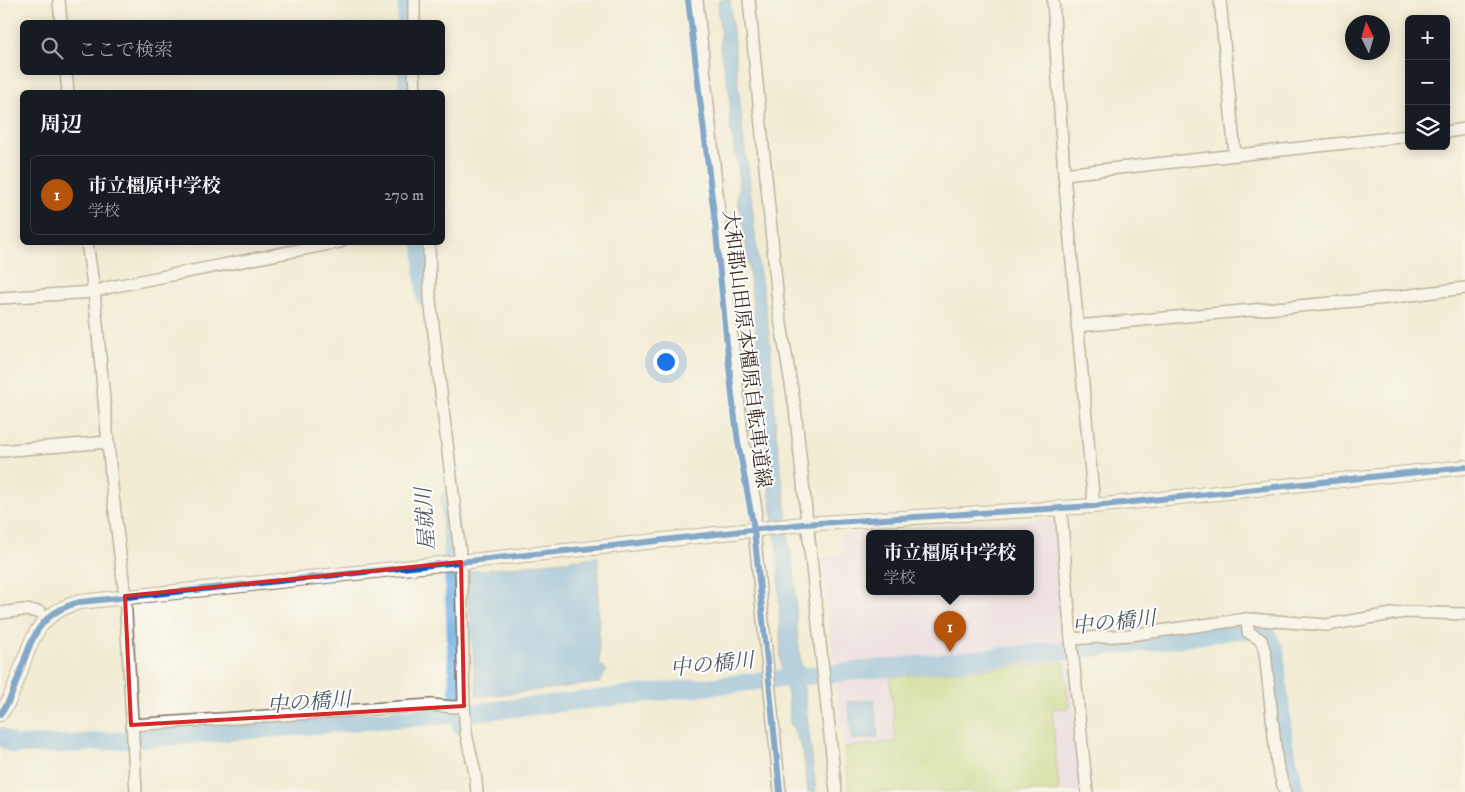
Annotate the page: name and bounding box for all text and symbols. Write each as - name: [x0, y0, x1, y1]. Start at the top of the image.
- north arrow: [1345, 15, 1390, 60]
- map controls: [1405, 15, 1450, 150]
- button: +: [1405, 15, 1450, 60]
- search box: [20, 20, 445, 75]
- icon: search: [38, 34, 66, 62]
- text: ここで検索: [78, 39, 173, 62]
- button: −: [1405, 60, 1450, 105]
- button: layers: [1405, 105, 1450, 150]
- text: 周辺: [40, 112, 82, 138]
- text: 市立橿原中学校: [88, 175, 221, 198]
- text: 1: [54, 185, 60, 205]
- text: 270 m: [384, 185, 424, 205]
- text: 学校: [88, 201, 120, 221]
- street label: 大和郡山田原本橿原自転車道線: [717, 209, 775, 489]
- your location: [653, 349, 679, 375]
- water label: 屋就川: [411, 485, 441, 551]
- popup: [866, 530, 1034, 595]
- text: 市立橿原中学校: [883, 542, 1017, 565]
- text: 学校: [883, 568, 916, 588]
- water label: 中の橋川: [1071, 605, 1159, 640]
- pin: 1: [934, 611, 966, 652]
- water label: 中の橋川: [669, 647, 757, 682]
- water label: 中の橋川: [266, 687, 354, 719]

